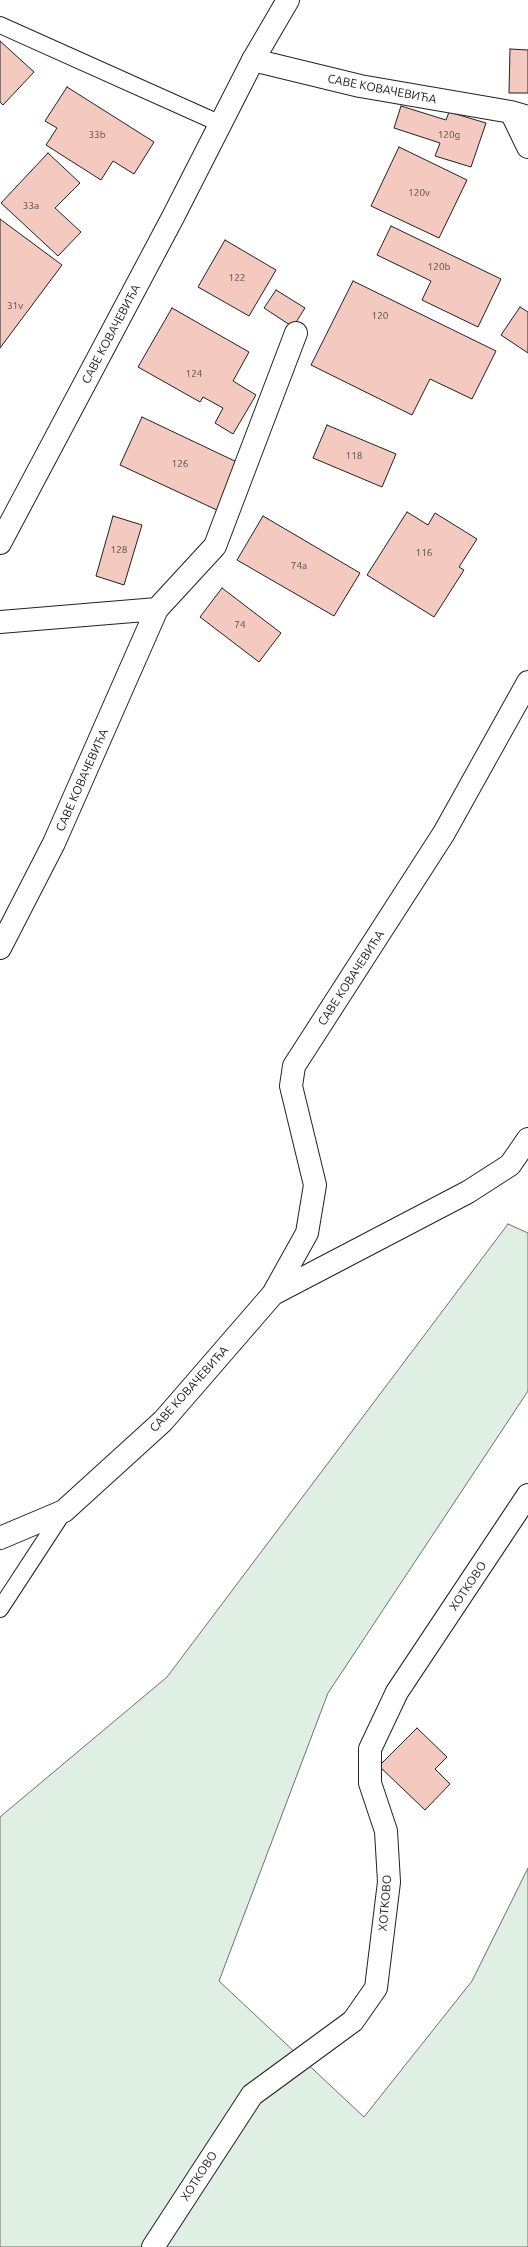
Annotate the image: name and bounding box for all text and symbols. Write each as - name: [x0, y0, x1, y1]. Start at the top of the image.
- street label: САВЕ КОВАЧЕВИЋА: [326, 71, 438, 107]
- house number: 33b: [88, 129, 106, 141]
- house number: 120g: [438, 129, 460, 141]
- house number: 120v: [408, 187, 430, 199]
- house number: 33a: [23, 200, 39, 212]
- house number: 120b: [428, 261, 450, 273]
- house number: 122: [229, 272, 245, 284]
- street label: САВЕ КОВАЧЕВИЋА: [79, 282, 143, 386]
- house number: 31v: [7, 300, 23, 312]
- house number: 120: [372, 310, 388, 322]
- house number: 124: [186, 368, 202, 380]
- house number: 118: [346, 450, 362, 462]
- house number: 126: [172, 458, 188, 470]
- house number: 128: [111, 544, 127, 556]
- house number: 116: [416, 547, 432, 559]
- house number: 74a: [291, 560, 307, 572]
- house number: 74: [234, 619, 246, 631]
- street label: САВЕ КОВАЧЕВИЋА: [53, 726, 111, 834]
- street label: САВЕ КОВАЧЕВИЋА: [315, 928, 387, 1028]
- street label: САВЕ КОВАЧЕВИЋА: [147, 1343, 231, 1435]
- street label: ХОТКОВО: [446, 1559, 490, 1613]
- street label: ХОТКОВО: [375, 1874, 395, 1932]
- street label: ХОТКОВО: [178, 2148, 220, 2204]

